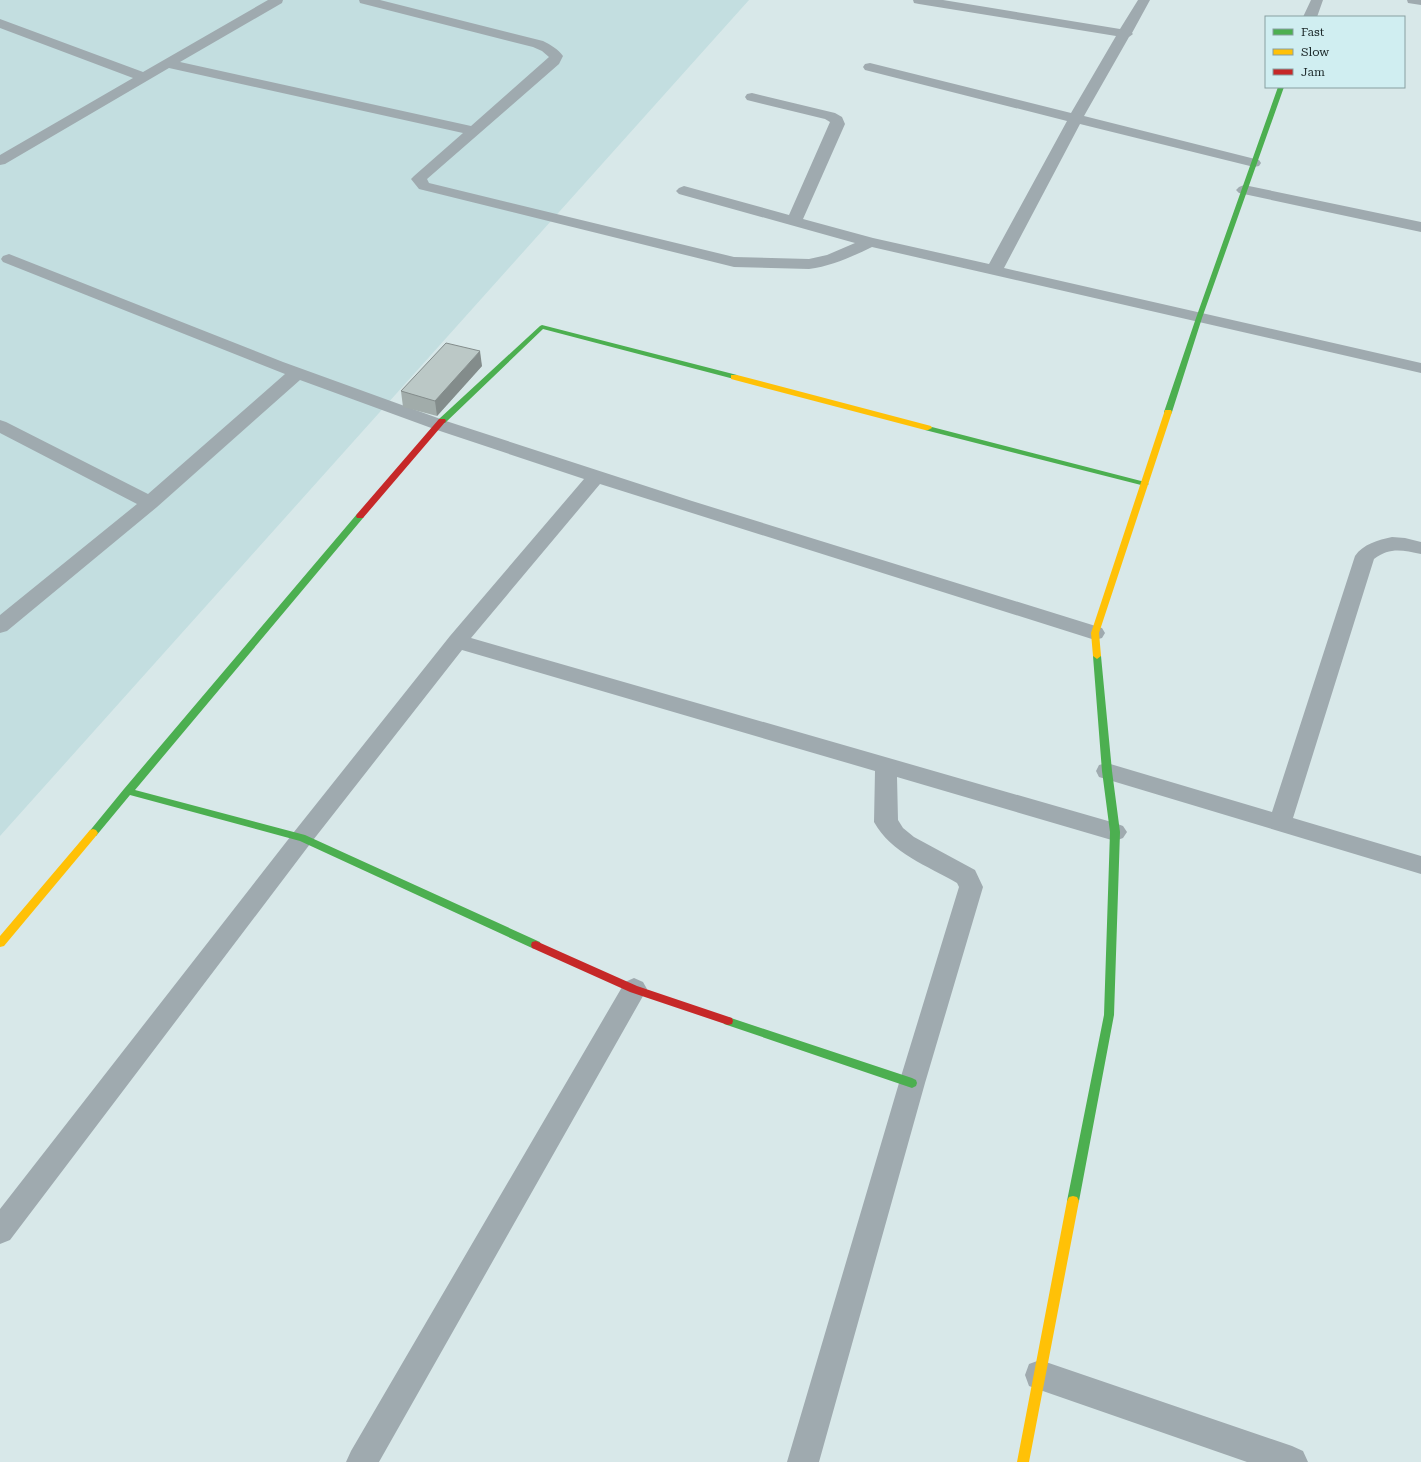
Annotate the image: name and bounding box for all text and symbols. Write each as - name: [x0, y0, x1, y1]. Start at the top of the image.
- legend: [1265, 16, 1405, 88]
- text: Fast: [1301, 25, 1325, 39]
- text: Slow: [1301, 45, 1329, 59]
- text: Jam: [1301, 65, 1325, 79]

